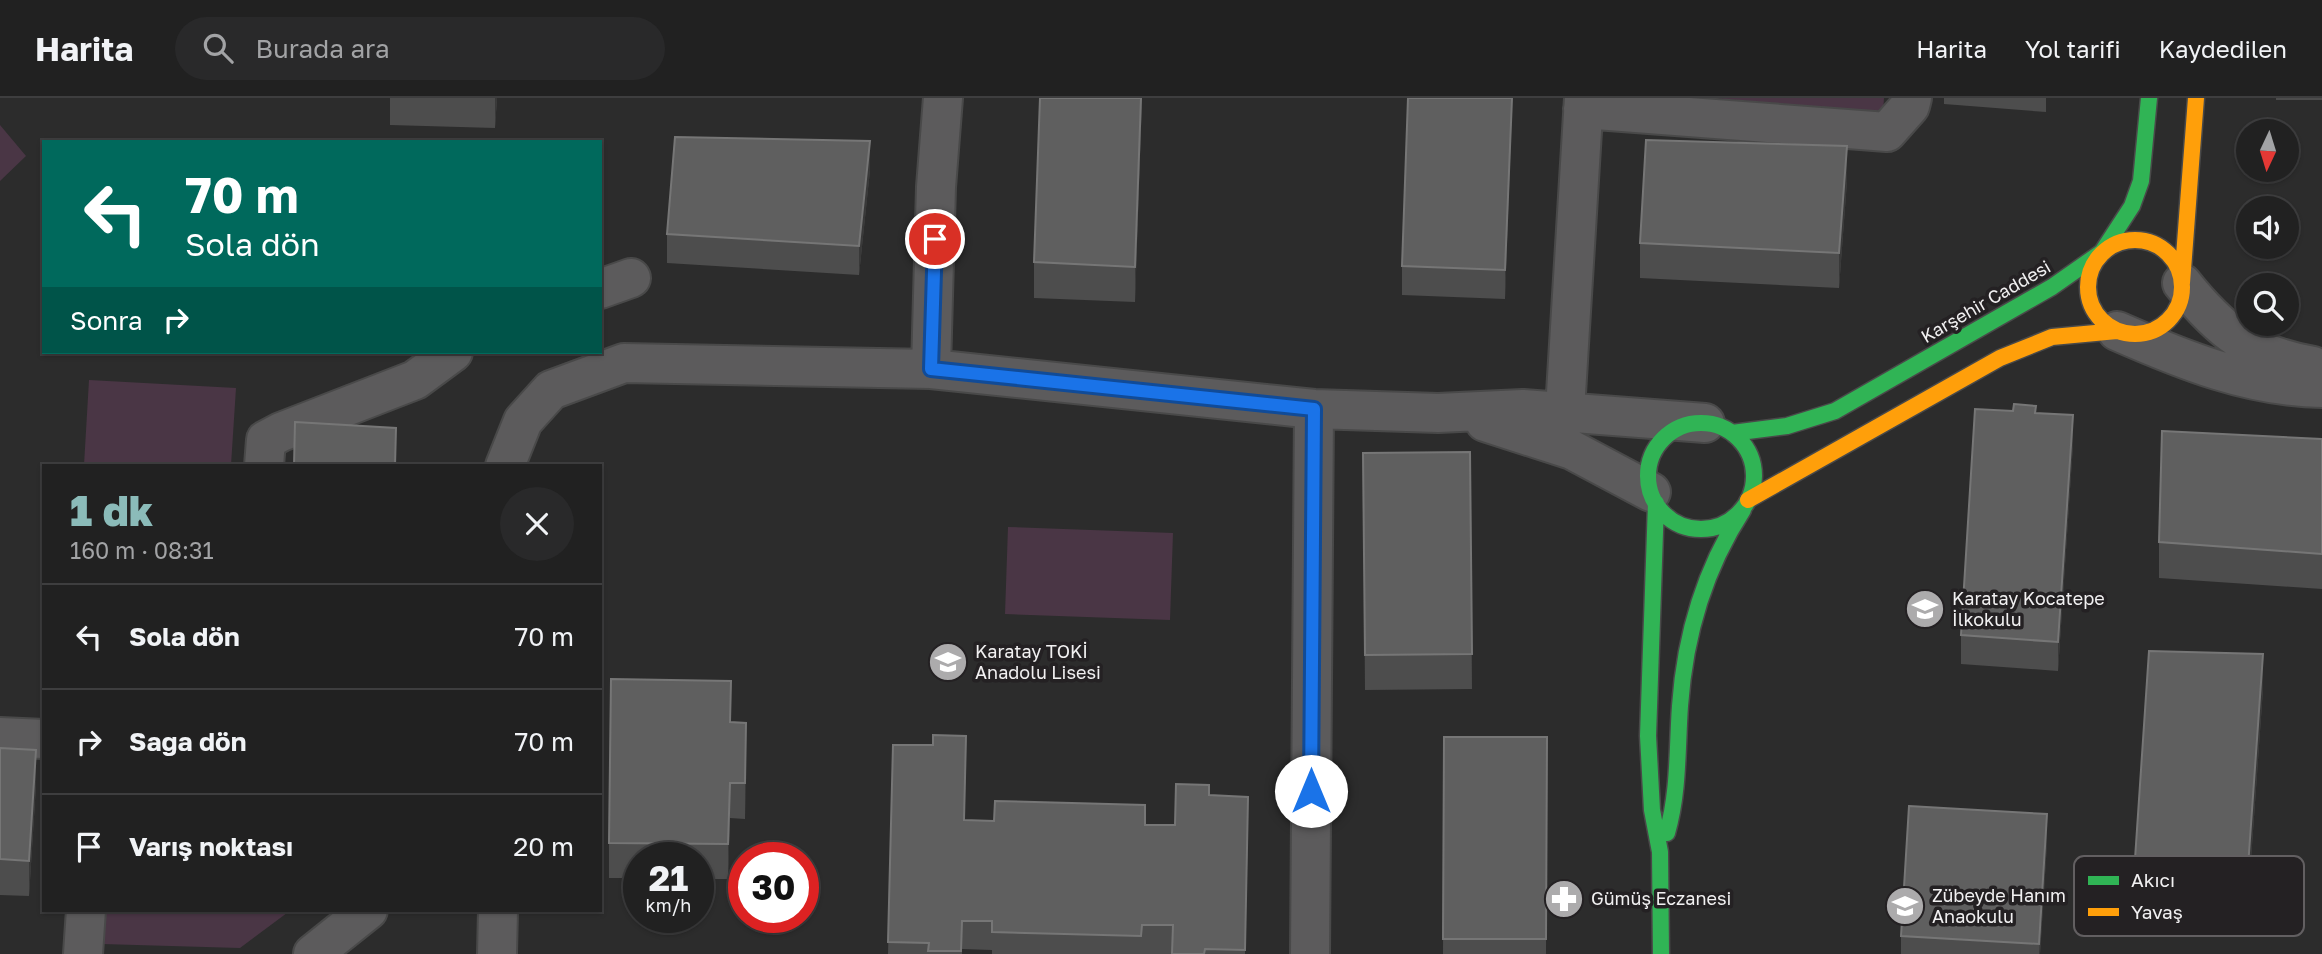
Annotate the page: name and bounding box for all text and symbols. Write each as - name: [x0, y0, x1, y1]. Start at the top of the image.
- search box: [175, 17, 665, 80]
- text: Harita: [35, 29, 133, 68]
- icon: search: [199, 29, 237, 67]
- text: Burada ara: [255, 33, 390, 64]
- text: Harita: [1916, 34, 1987, 63]
- text: Yol tarifi: [2025, 34, 2121, 63]
- text: Kaydedilen: [2159, 34, 2287, 63]
- north arrow: [2236, 119, 2300, 182]
- map controls: [2236, 119, 2299, 336]
- text: 70 m: [185, 165, 299, 224]
- icon: left: [70, 168, 161, 259]
- button: sound: [2236, 196, 2299, 259]
- pin: [905, 209, 965, 269]
- icon: arrive: [916, 220, 954, 258]
- text: Sola dön: [185, 225, 320, 263]
- street label: Karşehir Caddesi: [1917, 255, 2054, 347]
- button: search: [2236, 273, 2299, 336]
- icon: right: [157, 301, 195, 339]
- text: Sonra: [70, 305, 143, 336]
- text: 1 dk: [70, 485, 153, 535]
- button: close: [500, 487, 574, 561]
- text: 160 m · 08:31: [70, 536, 214, 564]
- place label: Karatay Kocatepe İlkokulu: [1952, 587, 2105, 630]
- school or university icon: Karatay Kocatepe İlkokulu: [1904, 588, 1946, 630]
- icon: left: [70, 618, 108, 656]
- text: Sola dön: [129, 621, 240, 652]
- text: 70 m: [515, 621, 574, 652]
- place label: Karatay TOKİ Anadolu Lisesi: [975, 640, 1101, 683]
- school or university icon: Karatay TOKİ Anadolu Lisesi: [927, 641, 969, 683]
- icon: right: [70, 723, 108, 761]
- text: Sağa dön: [129, 726, 246, 757]
- text: 70 m: [515, 726, 574, 757]
- position arrow: [1274, 754, 1348, 828]
- icon: arrive: [70, 828, 108, 866]
- text: Varış noktası: [129, 831, 293, 862]
- text: 20 m: [513, 831, 574, 862]
- speed limit sign: 30: [728, 842, 819, 933]
- legend: [2074, 856, 2304, 936]
- text: 21: [649, 857, 688, 899]
- text: Akıcı: [2131, 868, 2175, 891]
- pharmacy icon: Gümüş Eczanesi: [1543, 878, 1585, 920]
- place label: Zübeyde Hanım Anaokulu: [1932, 884, 2066, 927]
- school or university icon: Zübeyde Hanım Anaokulu: [1884, 885, 1926, 927]
- place label: Gümüş Eczanesi: [1591, 887, 1731, 909]
- text: km/h: [646, 894, 691, 916]
- text: Yavaş: [2131, 900, 2183, 923]

